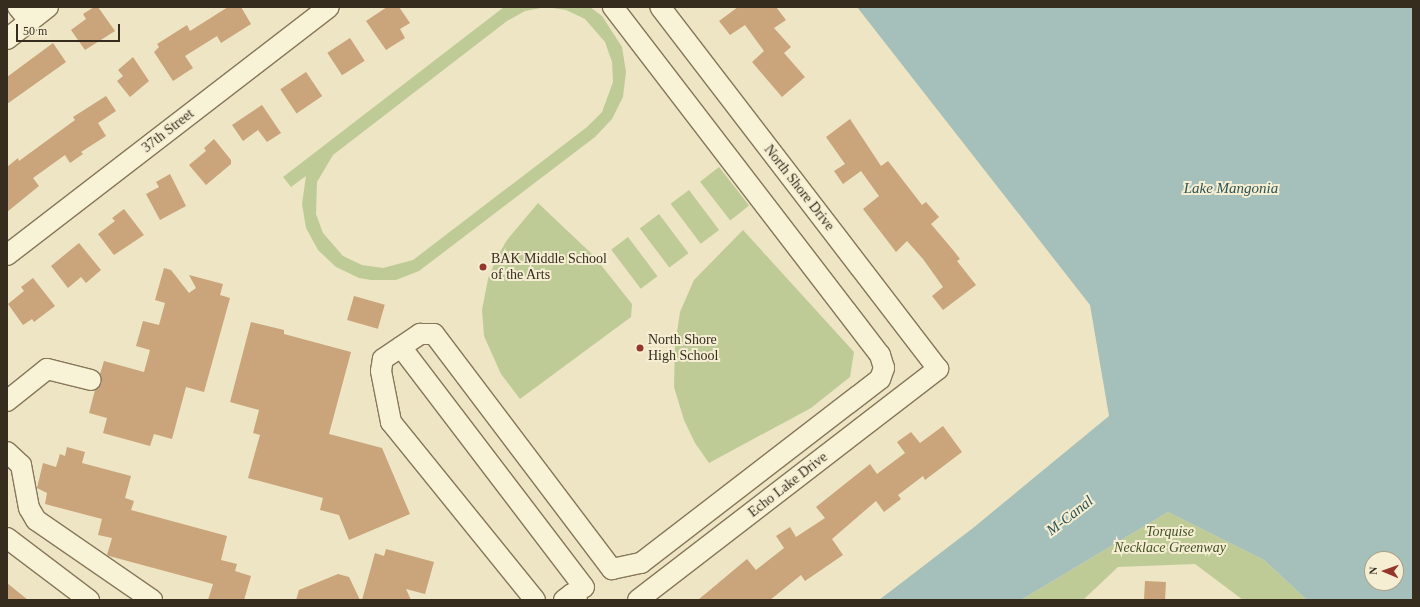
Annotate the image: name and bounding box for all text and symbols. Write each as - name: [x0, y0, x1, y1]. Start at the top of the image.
- scale bar: [18, 16, 122, 42]
- text: 50 m: [23, 24, 47, 38]
- street label: 37th Street: [139, 106, 197, 156]
- street label: North Shore Drive: [760, 142, 838, 234]
- water label: Lake Mangonia: [1184, 180, 1278, 198]
- place label: BAK Middle School of the Arts: [491, 251, 607, 284]
- marker: BAK Middle School of the Arts: [478, 262, 488, 272]
- place label: North Shore High School: [648, 332, 718, 364]
- marker: North Shore High School: [635, 343, 645, 353]
- street label: Echo Lake Drive: [745, 449, 831, 521]
- water label: M-Canal: [1043, 492, 1097, 540]
- park label: Torquise Necklace Greenway: [1114, 524, 1226, 556]
- north arrow: [1364, 551, 1404, 591]
- text: N: [1367, 566, 1379, 575]

